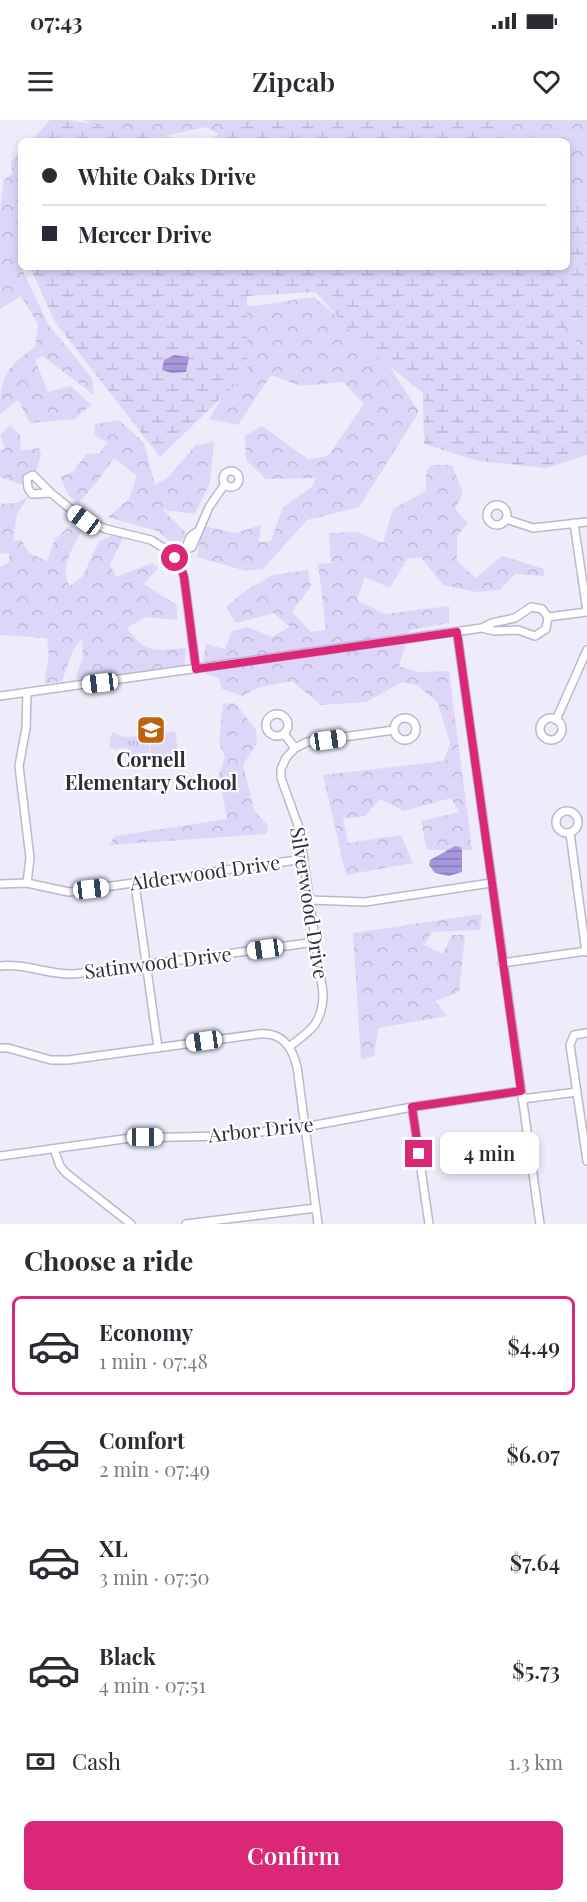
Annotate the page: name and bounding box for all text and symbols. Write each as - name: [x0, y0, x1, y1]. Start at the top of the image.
- text: 07:43: [30, 6, 83, 36]
- text: Zipcab: [252, 63, 335, 99]
- icon: menu: [24, 65, 57, 98]
- icon: heart: [530, 65, 563, 98]
- text: White Oaks Drive: [78, 161, 256, 191]
- text: Mercer Drive: [78, 219, 212, 249]
- car: [64, 502, 104, 538]
- route start: [161, 544, 188, 571]
- car: [81, 672, 119, 694]
- school or university icon: Cornell Elementary School: [135, 714, 167, 746]
- car: [309, 729, 347, 751]
- place label: Cornell Elementary School: [65, 745, 237, 795]
- street label: Silverwood Drive: [285, 825, 336, 981]
- street label: Alderwood Drive: [127, 848, 282, 896]
- car: [72, 878, 110, 900]
- car: [246, 938, 284, 960]
- street label: Satinwood Drive: [83, 939, 233, 984]
- car: [185, 1030, 223, 1052]
- street label: Arbor Drive: [206, 1110, 315, 1148]
- car: [127, 1128, 163, 1146]
- callout: 4 min: [440, 1133, 539, 1175]
- text: 4 min: [464, 1139, 515, 1166]
- route end: [405, 1140, 432, 1167]
- text: Choose a ride: [24, 1242, 193, 1278]
- text: Economy: [99, 1317, 193, 1347]
- icon: car: [27, 1319, 81, 1373]
- text: $4.49: [507, 1331, 560, 1361]
- text: 1 min · 07:48: [99, 1347, 208, 1374]
- text: Comfort: [99, 1425, 185, 1455]
- icon: car: [27, 1427, 81, 1481]
- text: $6.07: [506, 1439, 560, 1469]
- text: 2 min · 07:49: [99, 1455, 210, 1482]
- text: XL: [99, 1533, 128, 1563]
- icon: car: [27, 1535, 81, 1589]
- text: $7.64: [510, 1547, 560, 1577]
- text: 3 min · 07:50: [99, 1563, 210, 1590]
- text: Black: [99, 1641, 156, 1671]
- icon: car: [27, 1643, 81, 1697]
- text: $5.73: [512, 1655, 560, 1685]
- text: 4 min · 07:51: [99, 1671, 206, 1698]
- icon: cash: [24, 1745, 57, 1778]
- text: Cash: [72, 1746, 121, 1776]
- text: 1.3 km: [508, 1748, 563, 1775]
- button: Confirm: [24, 1821, 563, 1890]

